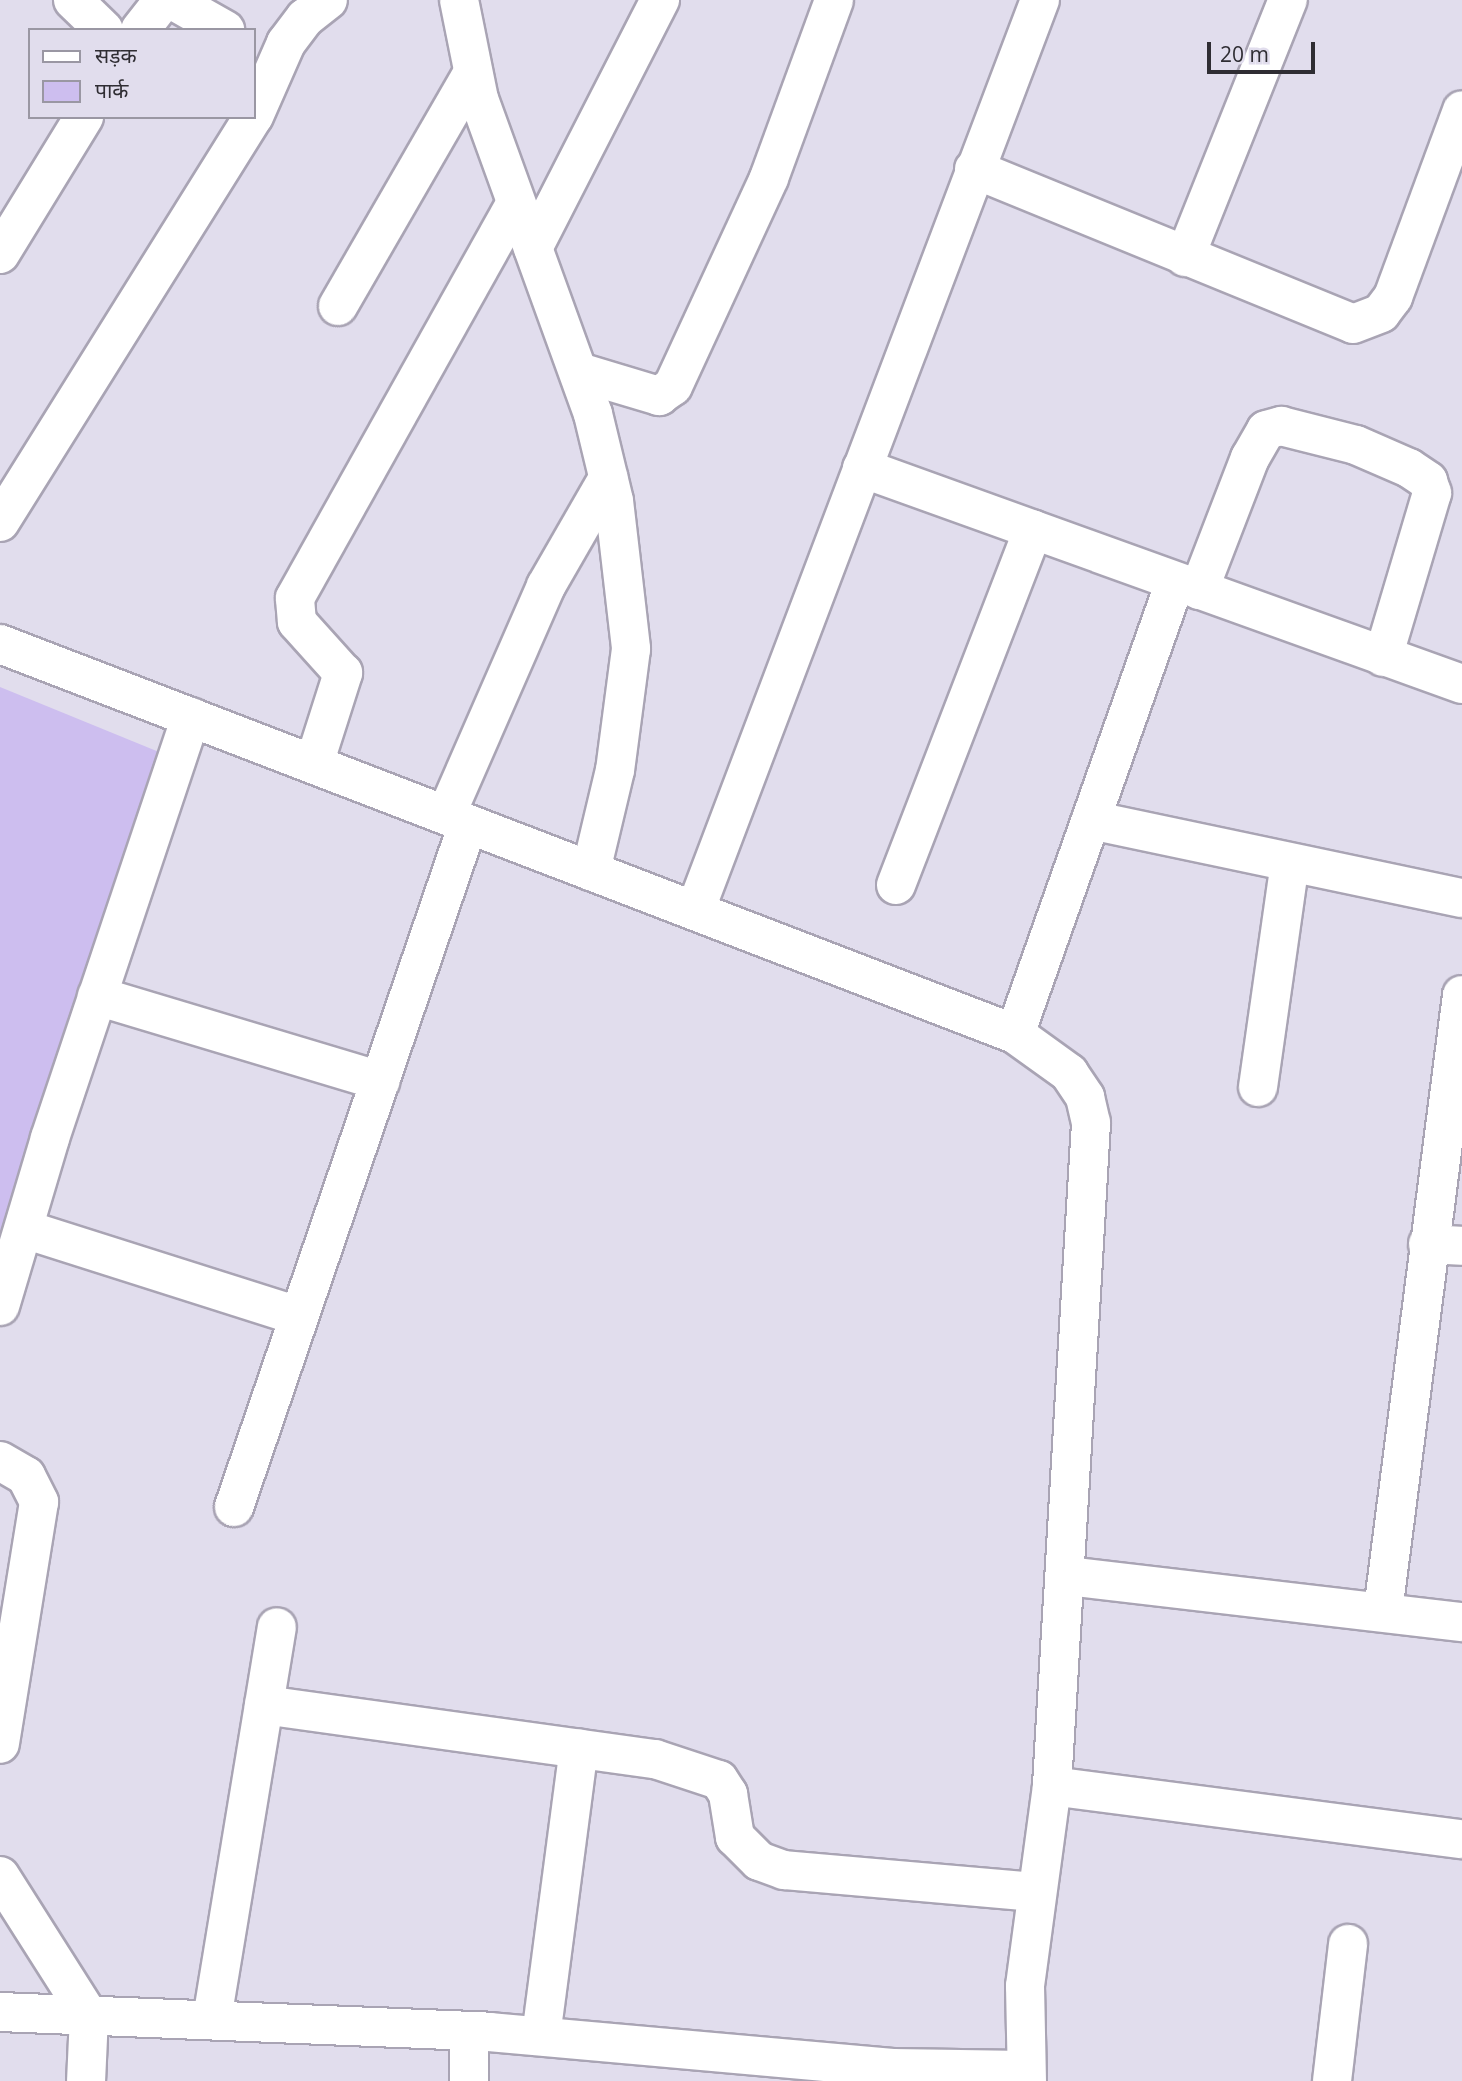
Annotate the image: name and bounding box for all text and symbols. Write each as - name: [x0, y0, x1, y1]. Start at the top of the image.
- legend: [28, 28, 256, 119]
- scale bar: [1210, 28, 1318, 72]
- text: 20 m: [1220, 40, 1269, 68]
- text: सड़क: [95, 41, 137, 69]
- text: पार्क: [95, 76, 129, 104]

